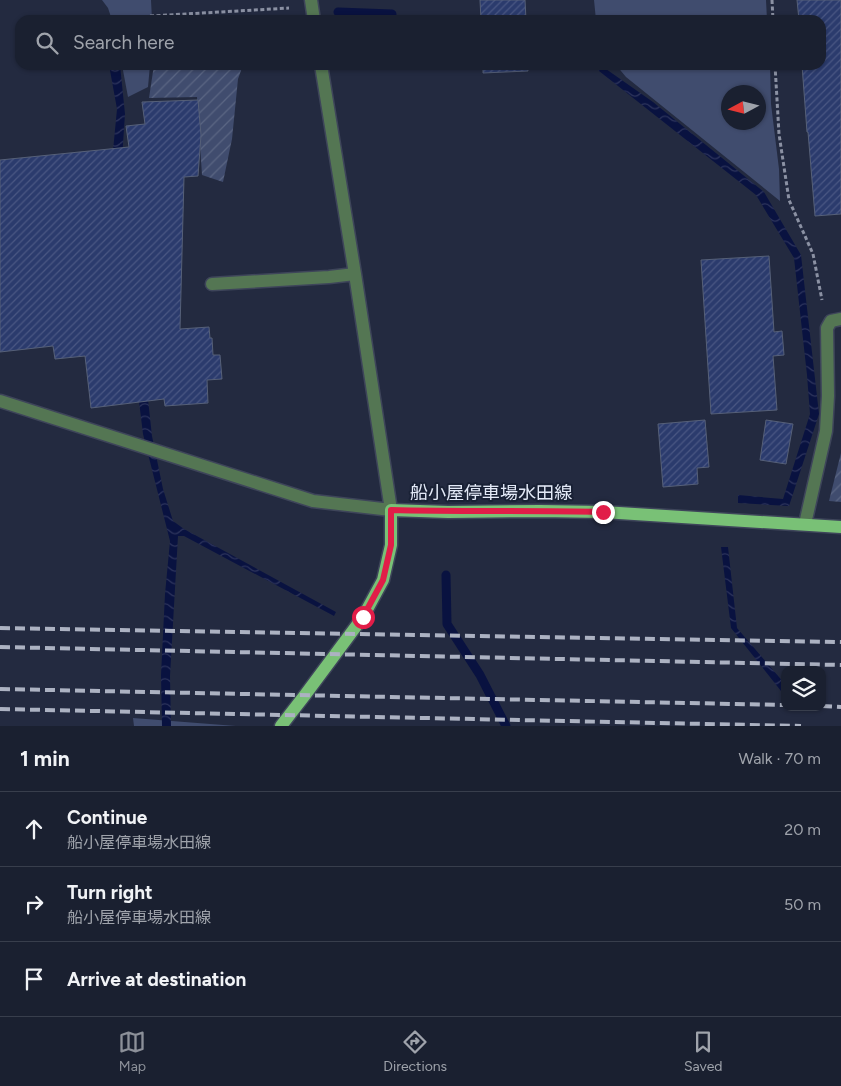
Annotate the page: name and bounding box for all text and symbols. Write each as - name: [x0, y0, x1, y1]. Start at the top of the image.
- search box: [15, 15, 826, 70]
- icon: search: [33, 29, 61, 57]
- text: Search here: [73, 31, 175, 54]
- north arrow: [721, 85, 766, 130]
- street label: 船小屋停車場水田線: [410, 482, 572, 504]
- route end: [592, 501, 615, 524]
- route start: [352, 606, 375, 629]
- map controls: [781, 666, 826, 711]
- button: layers: [781, 666, 826, 711]
- text: 1 min: [20, 746, 70, 771]
- text: Walk · 70 m: [738, 749, 821, 768]
- text: Continue: [67, 806, 147, 829]
- icon: ahead: [20, 815, 48, 843]
- text: 20 m: [784, 820, 821, 839]
- text: 船小屋停車場水田線: [67, 833, 211, 852]
- text: Turn right: [67, 881, 153, 904]
- icon: right: [20, 890, 48, 918]
- text: 50 m: [784, 895, 821, 914]
- text: 船小屋停車場水田線: [67, 908, 211, 927]
- icon: arrive: [20, 965, 48, 993]
- text: Arrive at destination: [67, 968, 246, 991]
- tab: Map: [118, 1028, 146, 1075]
- tab: Directions: [383, 1028, 447, 1075]
- tab: Saved: [684, 1028, 723, 1075]

